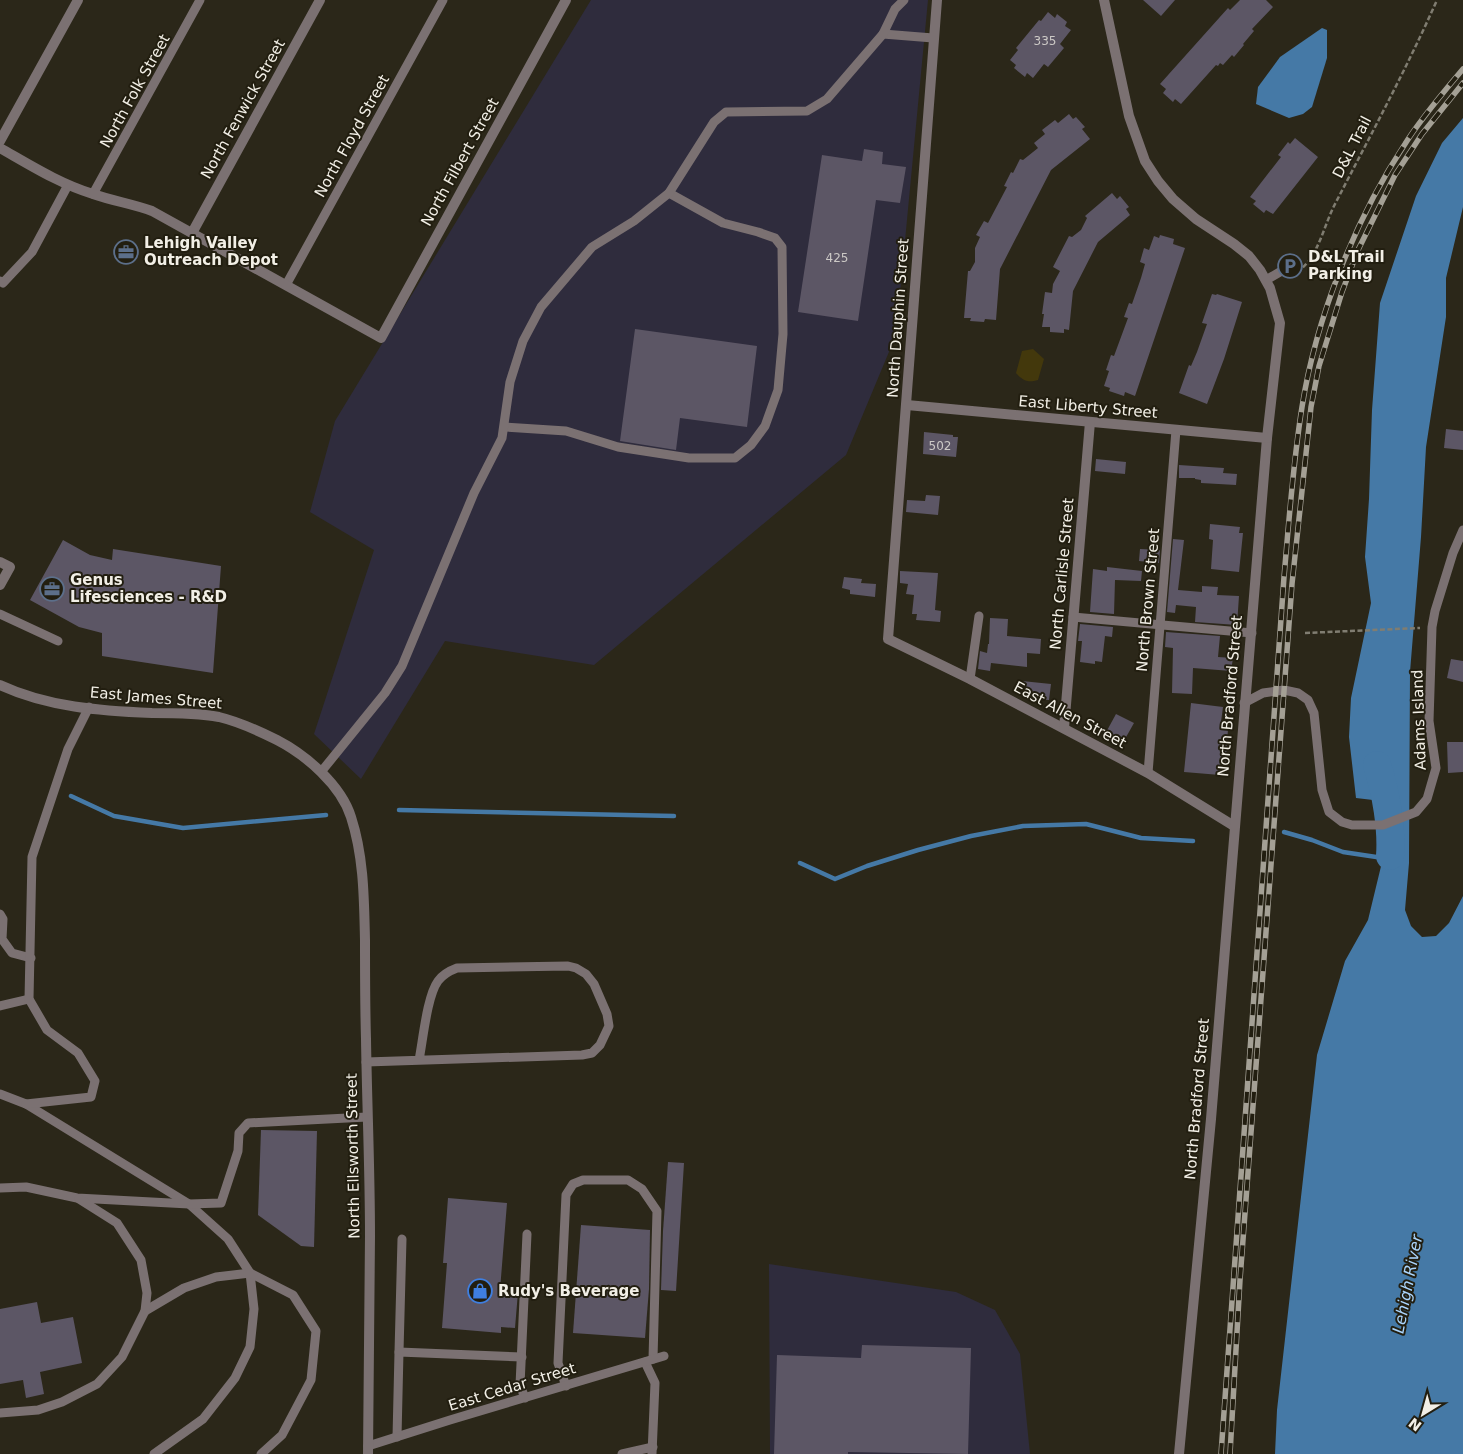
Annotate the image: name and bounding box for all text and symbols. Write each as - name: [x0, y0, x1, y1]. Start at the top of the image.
- street label: North Folk Street: [96, 31, 174, 151]
- house number: 335: [1034, 34, 1056, 48]
- street label: North Fenwick Street: [197, 36, 289, 182]
- street label: North Floyd Street: [311, 71, 393, 200]
- street label: North Filbert Street: [417, 95, 503, 229]
- street label: D&L Trail: [1329, 113, 1375, 181]
- place label: Lehigh Valley Outreach Depot: [144, 234, 278, 269]
- street label: North Dauphin Street: [883, 237, 913, 398]
- office icon: Lehigh Valley Outreach Depot: [113, 239, 139, 265]
- place label: D&L Trail Parking: [1308, 248, 1385, 283]
- house number: 425: [826, 251, 848, 265]
- parking icon: D&L Trail Parking: [1277, 253, 1303, 279]
- street label: East Liberty Street: [1018, 392, 1158, 422]
- house number: 502: [929, 439, 951, 453]
- street label: North Carlisle Street: [1046, 497, 1078, 651]
- street label: North Brown Street: [1133, 527, 1163, 673]
- place label: Genus Lifesciences - R&D: [70, 571, 227, 606]
- office icon: Genus Lifesciences - R&D: [39, 576, 65, 602]
- street label: North Bradford Street: [1214, 614, 1246, 778]
- street label: Adams Island: [1408, 669, 1430, 771]
- street label: East Allen Street: [1011, 678, 1129, 752]
- street label: East James Street: [89, 683, 223, 713]
- street label: North Bradford Street: [1181, 1017, 1213, 1181]
- street label: North Ellsworth Street: [343, 1073, 363, 1239]
- water label: Lehigh River: [1389, 1232, 1427, 1335]
- shop icon: Rudy's Beverage: [467, 1278, 493, 1304]
- place label: Rudy's Beverage: [498, 1282, 639, 1300]
- street label: East Cedar Street: [446, 1359, 578, 1415]
- north arrow: [1398, 1389, 1448, 1439]
- text: N: [1406, 1414, 1425, 1434]

